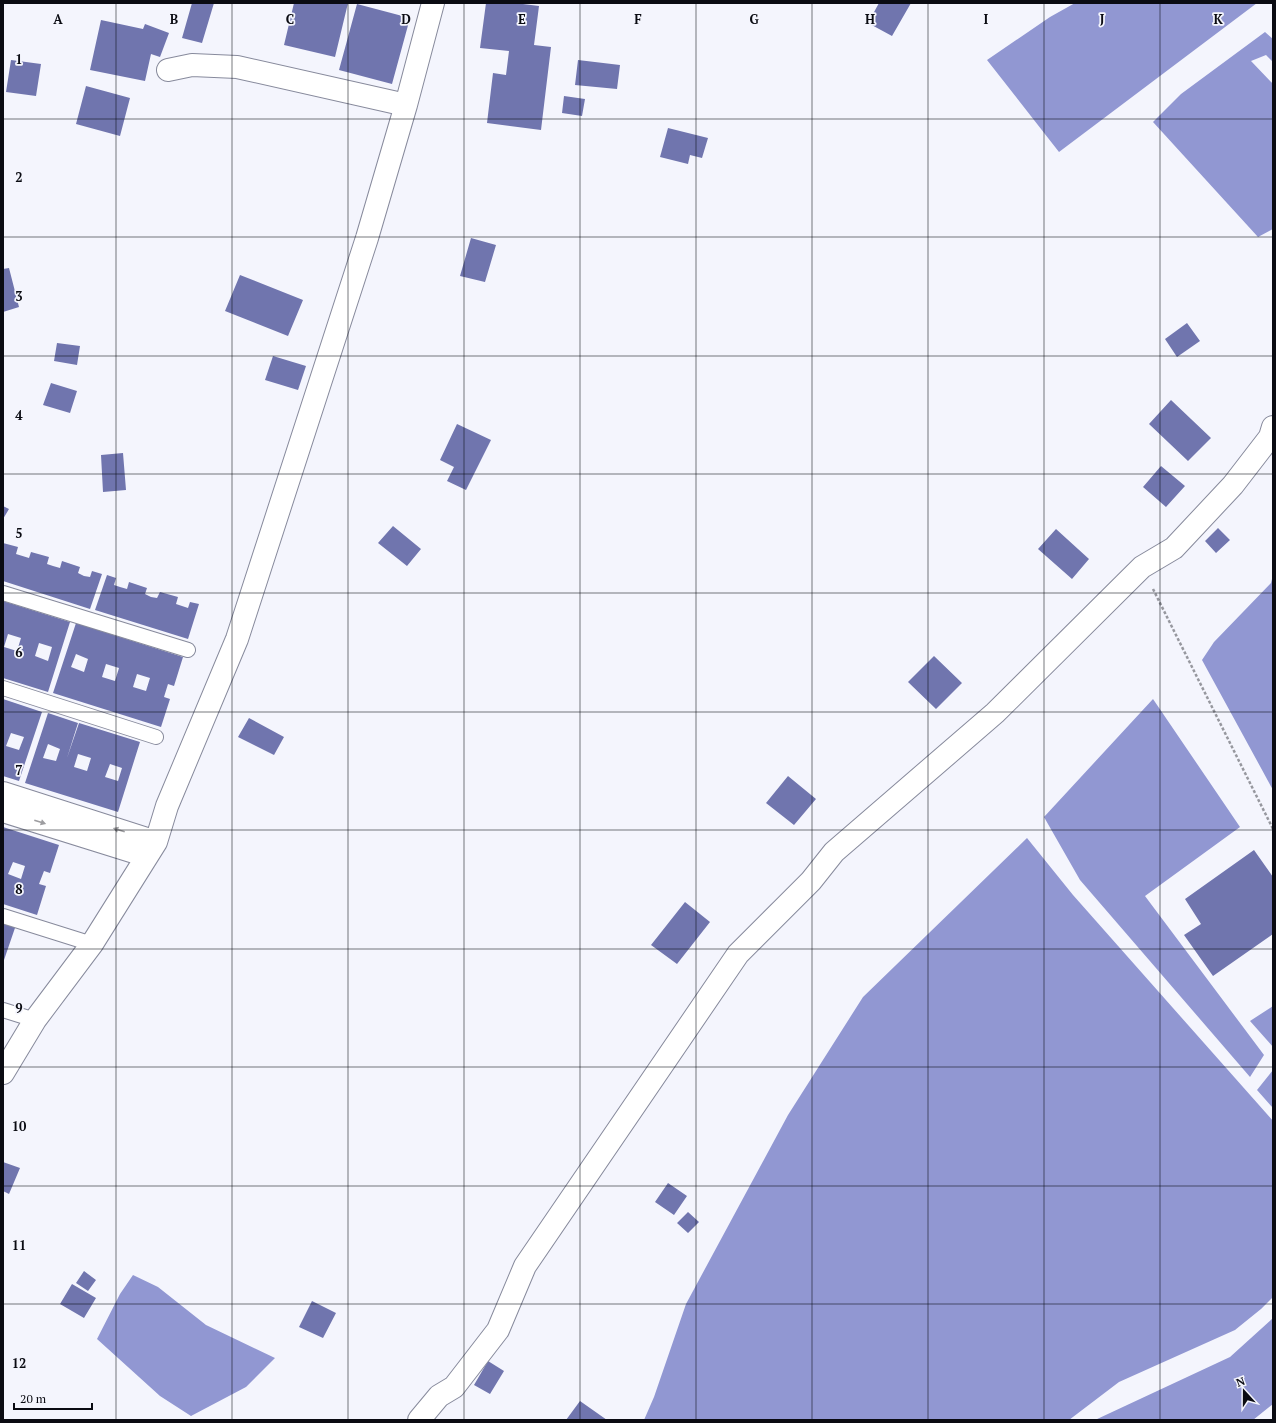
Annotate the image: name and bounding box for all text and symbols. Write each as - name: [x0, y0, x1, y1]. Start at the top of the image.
- text: A: [53, 10, 63, 28]
- text: B: [170, 10, 178, 28]
- text: C: [286, 10, 294, 28]
- text: D: [401, 10, 411, 28]
- text: E: [518, 10, 526, 28]
- text: F: [634, 10, 642, 28]
- text: G: [749, 10, 759, 28]
- text: H: [865, 10, 875, 28]
- text: I: [984, 10, 989, 28]
- text: J: [1100, 10, 1105, 28]
- text: K: [1213, 10, 1223, 28]
- text: 1: [15, 50, 23, 68]
- text: 2: [15, 168, 23, 186]
- text: 3: [15, 287, 23, 305]
- text: 4: [15, 406, 23, 424]
- text: 5: [15, 524, 23, 542]
- text: 6: [15, 643, 23, 661]
- text: 7: [15, 761, 23, 779]
- one-way arrow: [34, 820, 46, 826]
- one-way arrow: [112, 826, 124, 832]
- text: 8: [15, 880, 23, 898]
- text: 9: [15, 999, 23, 1017]
- text: 10: [12, 1117, 27, 1135]
- text: 11: [12, 1236, 26, 1254]
- text: 12: [12, 1354, 26, 1372]
- north arrow: [1224, 1371, 1264, 1411]
- text: N: [1234, 1373, 1247, 1390]
- scale bar: [14, 1385, 92, 1411]
- text: 20 m: [20, 1391, 47, 1406]

